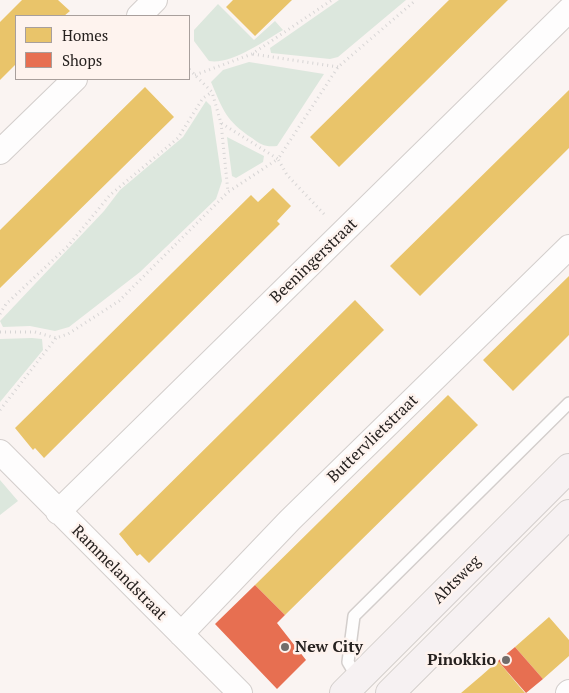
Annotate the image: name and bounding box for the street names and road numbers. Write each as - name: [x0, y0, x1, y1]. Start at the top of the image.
- street label: Beeningerstraat: [267, 215, 361, 307]
- street label: Buttervlietstraat: [324, 391, 422, 487]
- street label: Rammelandstraat: [68, 522, 170, 624]
- street label: Abtsweg: [429, 552, 485, 608]

